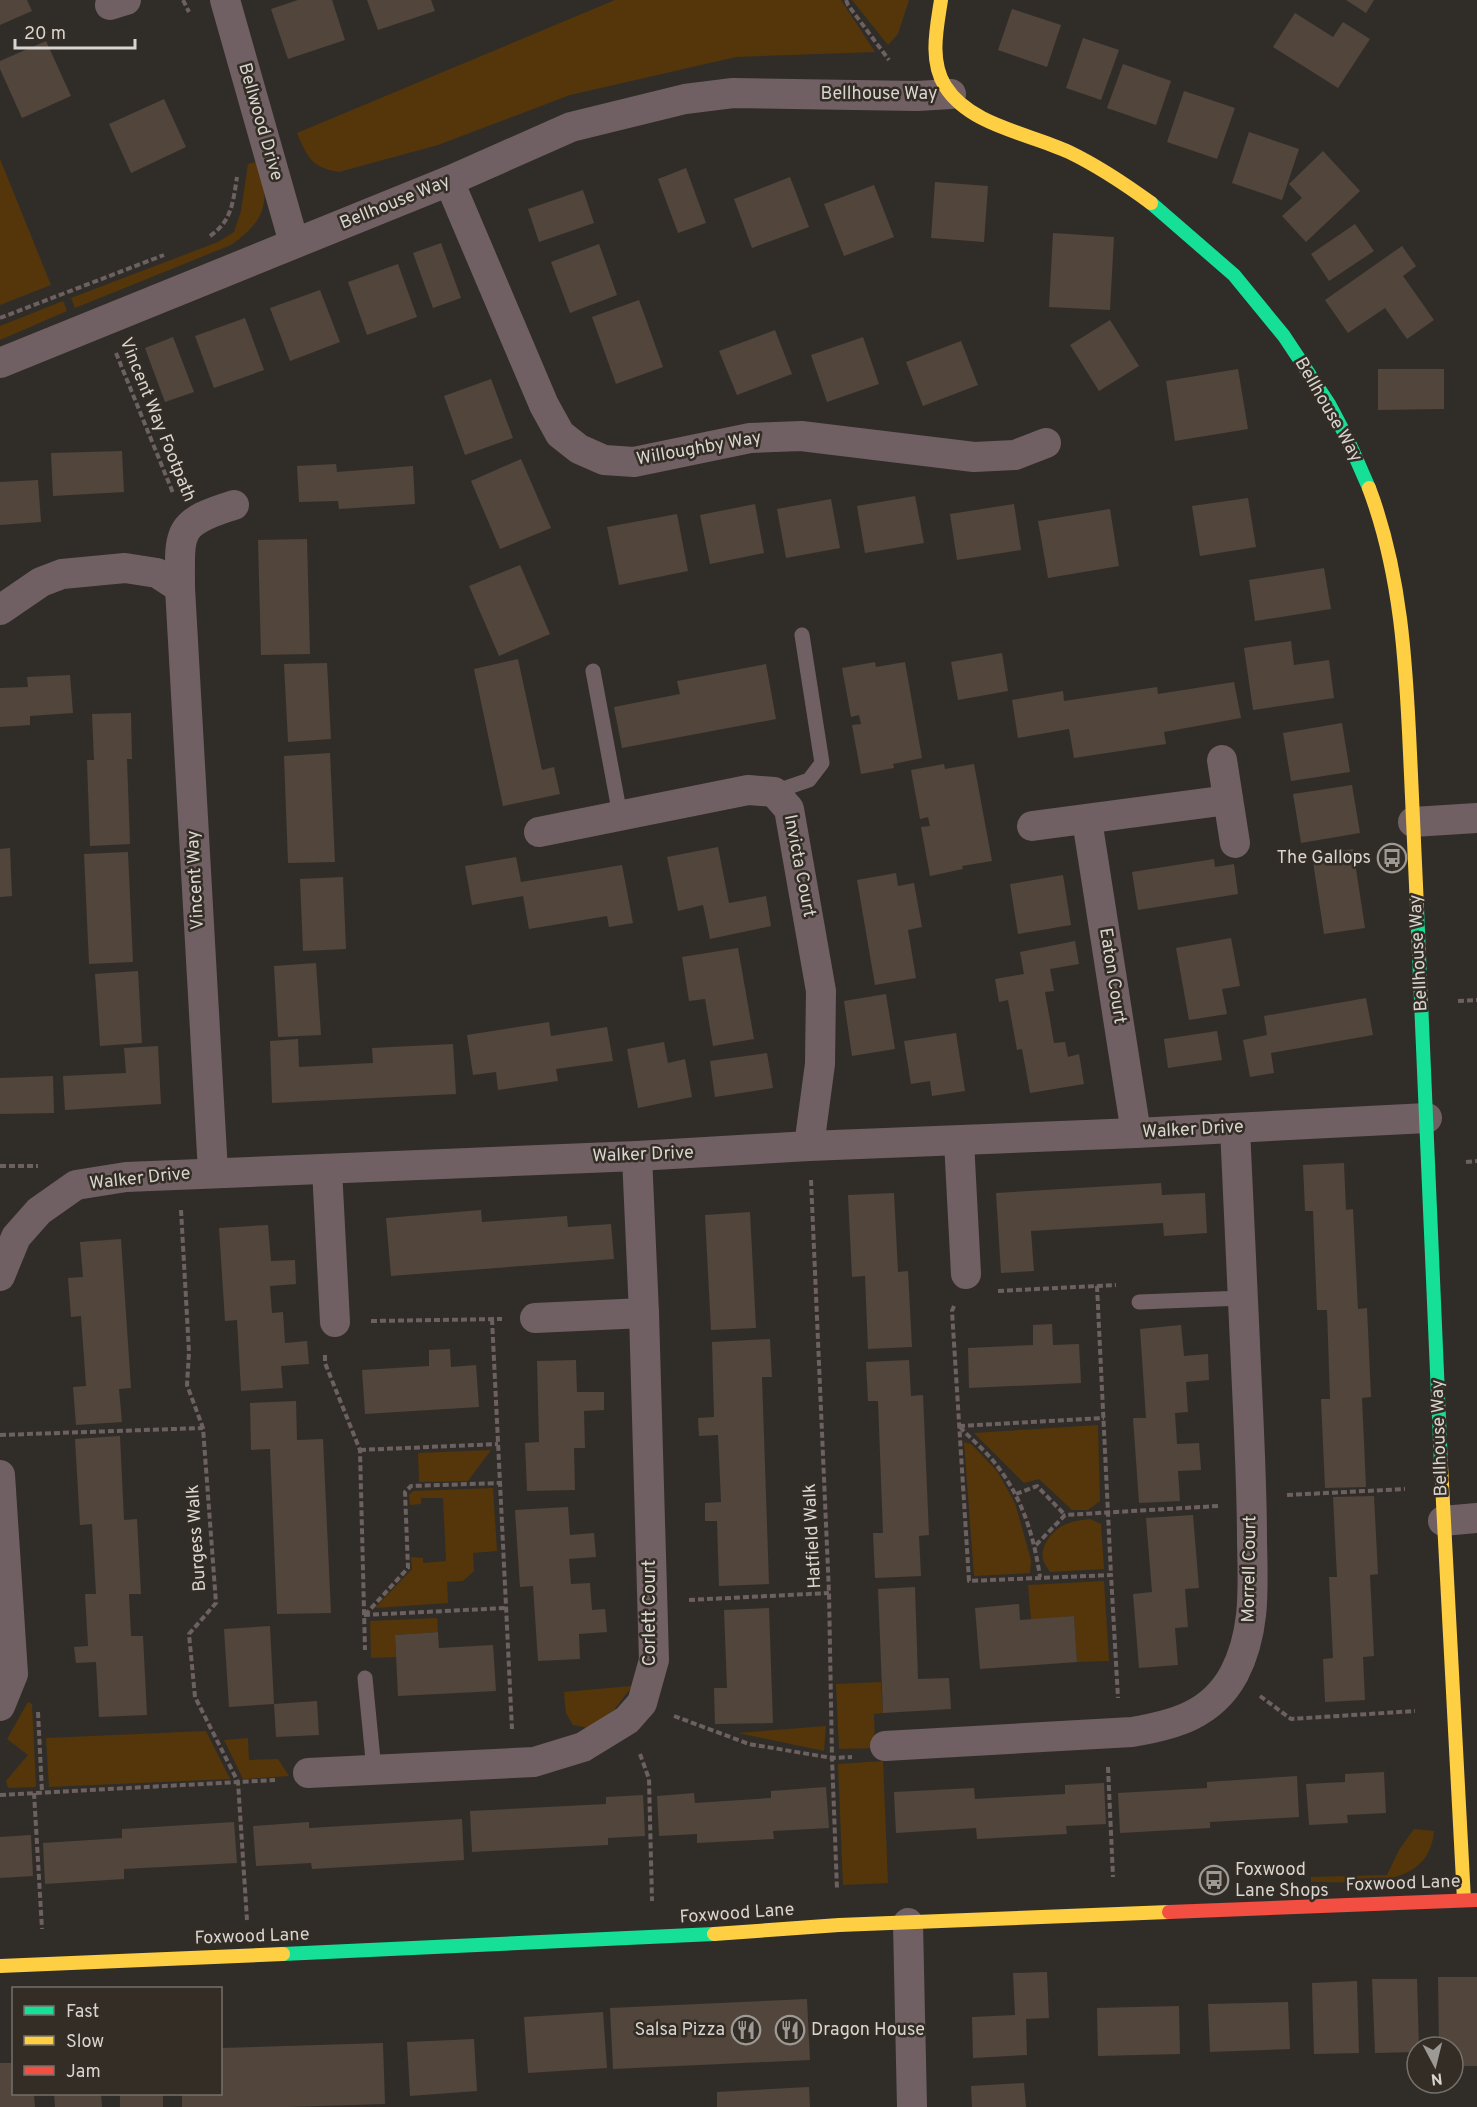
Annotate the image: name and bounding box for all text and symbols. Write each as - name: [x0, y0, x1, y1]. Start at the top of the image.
- scale bar: [15, 12, 135, 50]
- text: 20 m: [24, 23, 66, 46]
- street label: Bellwood Drive: [232, 60, 288, 184]
- street label: Bellhouse Way: [820, 83, 938, 106]
- street label: Bellhouse Way: [336, 170, 454, 236]
- street label: Vincent Way Footpath: [114, 334, 200, 506]
- street label: Bellhouse Way: [1289, 354, 1367, 466]
- street label: Willoughby Way: [635, 427, 763, 471]
- street label: Invicta Court: [778, 813, 820, 919]
- street label: Vincent Way: [182, 830, 210, 930]
- bus stop icon: The Gallops: [1376, 842, 1408, 874]
- place label: The Gallops: [1277, 847, 1371, 870]
- street label: Bellhouse Way: [1404, 894, 1434, 1012]
- street label: Eaton Court: [1093, 926, 1131, 1026]
- street label: Walker Drive: [1142, 1116, 1244, 1144]
- street label: Walker Drive: [592, 1142, 694, 1168]
- street label: Walker Drive: [88, 1162, 192, 1196]
- street label: Bellhouse Way: [1426, 1379, 1454, 1497]
- street label: Hatfield Walk: [799, 1483, 827, 1589]
- street label: Burgess Walk: [182, 1484, 212, 1592]
- street label: Morrell Court: [1238, 1515, 1262, 1623]
- street label: Corlett Court: [639, 1560, 662, 1666]
- place label: Foxwood Lane Shops: [1235, 1859, 1329, 1903]
- bus stop icon: Foxwood Lane Shops: [1198, 1864, 1230, 1896]
- street label: Foxwood Lane: [1345, 1871, 1461, 1897]
- street label: Foxwood Lane: [679, 1899, 795, 1929]
- street label: Foxwood Lane: [194, 1924, 310, 1950]
- legend: [12, 1987, 222, 2095]
- text: Fast: [66, 2001, 99, 2024]
- restaurant icon: Salsa Pizza: [730, 2014, 762, 2046]
- restaurant icon: Dragon House: [774, 2014, 806, 2046]
- place label: Salsa Pizza: [635, 2019, 725, 2042]
- place label: Dragon House: [811, 2019, 925, 2042]
- text: Slow: [66, 2031, 104, 2054]
- north arrow: [1405, 2035, 1465, 2095]
- text: Jam: [66, 2061, 101, 2084]
- text: N: [1430, 2067, 1444, 2089]

